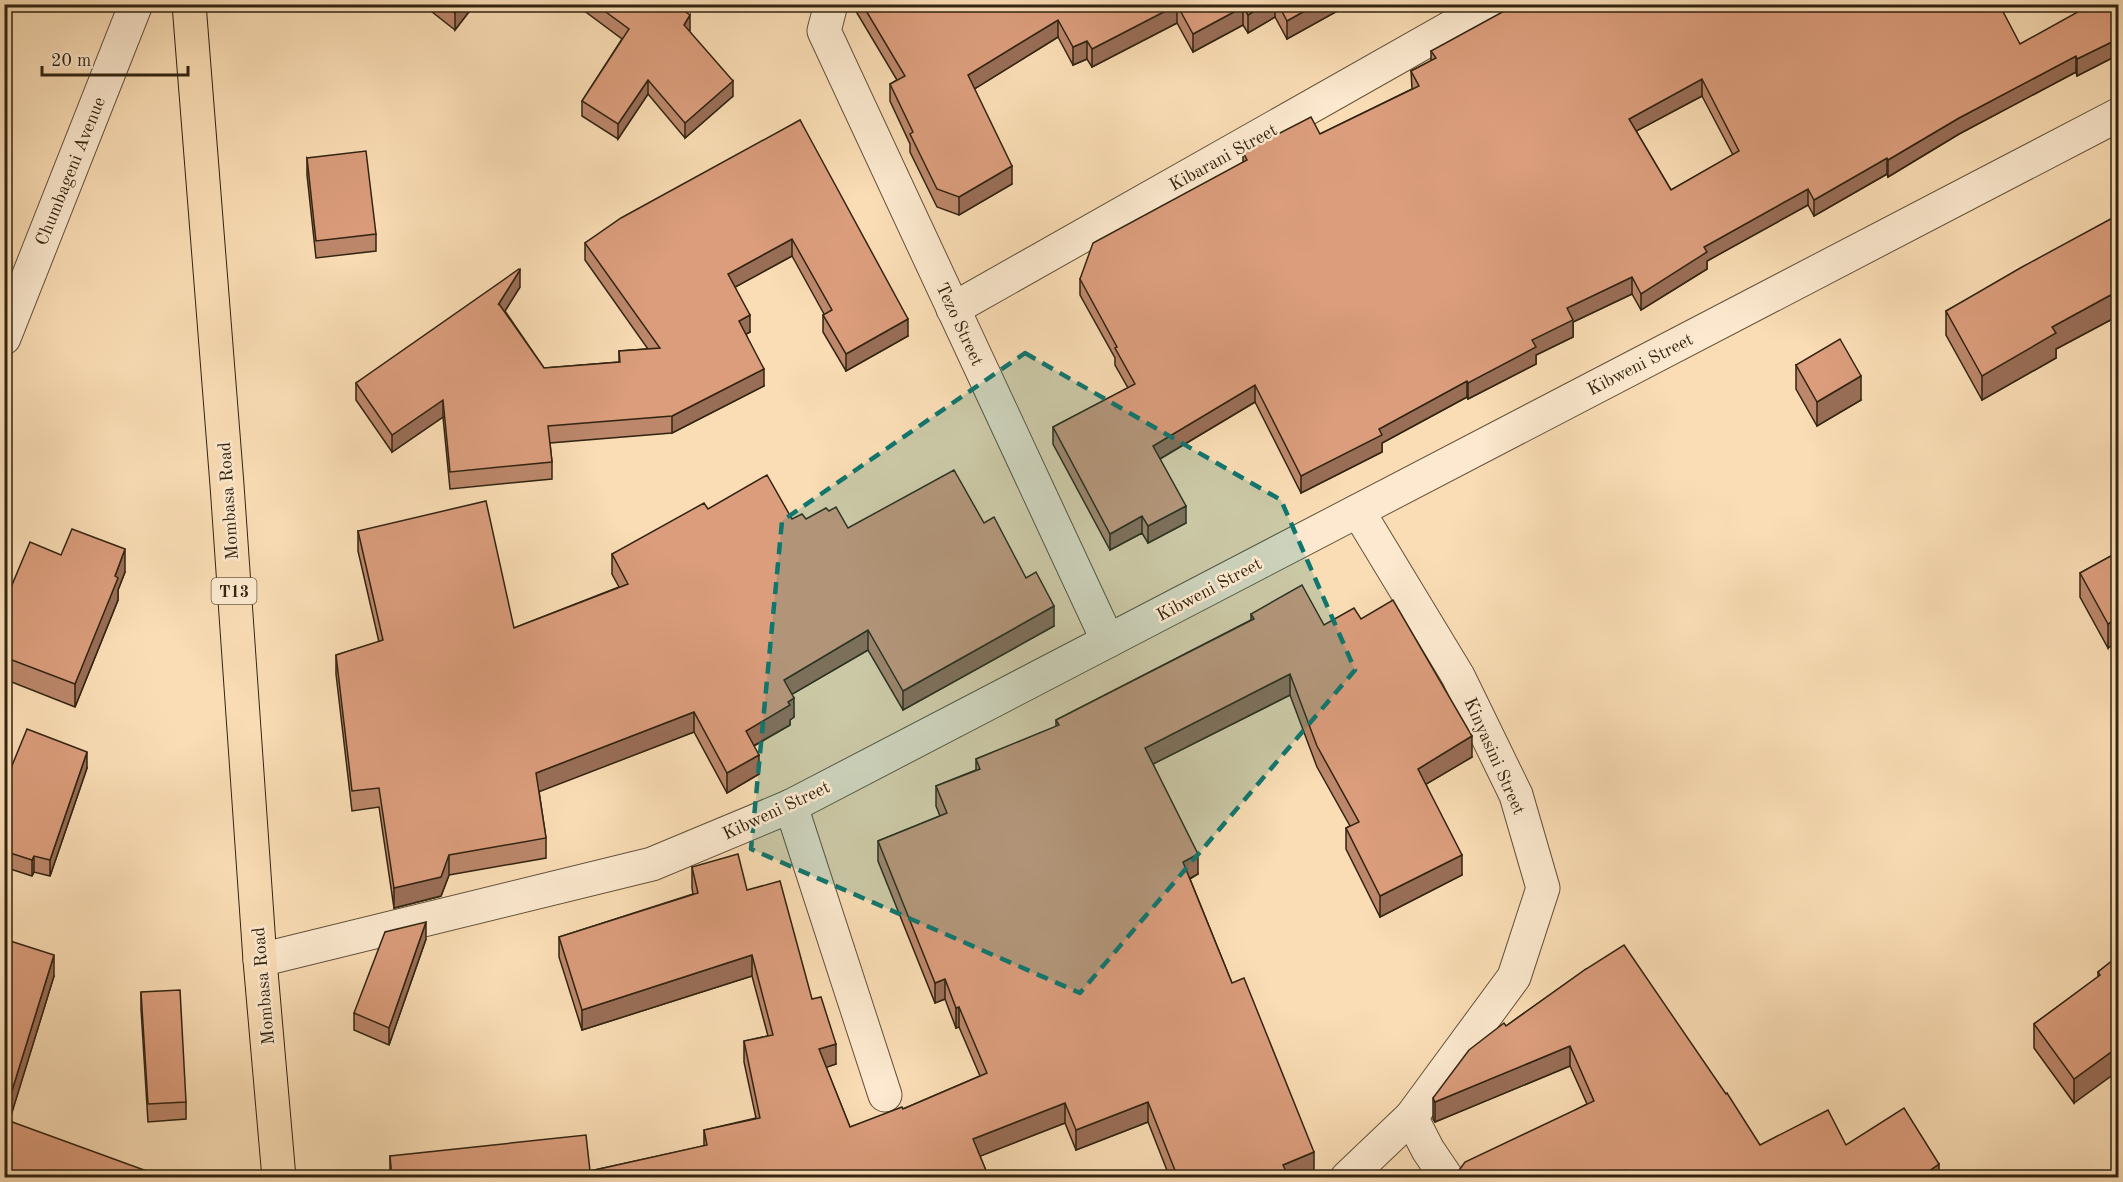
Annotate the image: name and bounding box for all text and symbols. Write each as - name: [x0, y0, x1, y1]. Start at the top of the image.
- scale bar: [42, 39, 188, 77]
- text: 20 m: [51, 52, 91, 70]
- street label: Chumbageni Avenue: [33, 94, 109, 248]
- street label: Kibarani Street: [1167, 121, 1280, 195]
- street label: Tezo Street: [932, 280, 986, 369]
- street label: Kibweni Street: [1585, 331, 1696, 399]
- street label: Mombasa Road: [216, 441, 242, 561]
- street label: Kibweni Street: [1154, 555, 1265, 625]
- road number: T13: [212, 578, 256, 604]
- street label: Kinyasini Street: [1460, 695, 1528, 818]
- street label: Kibweni Street: [720, 778, 833, 844]
- street label: Mombasa Road: [250, 926, 278, 1046]

